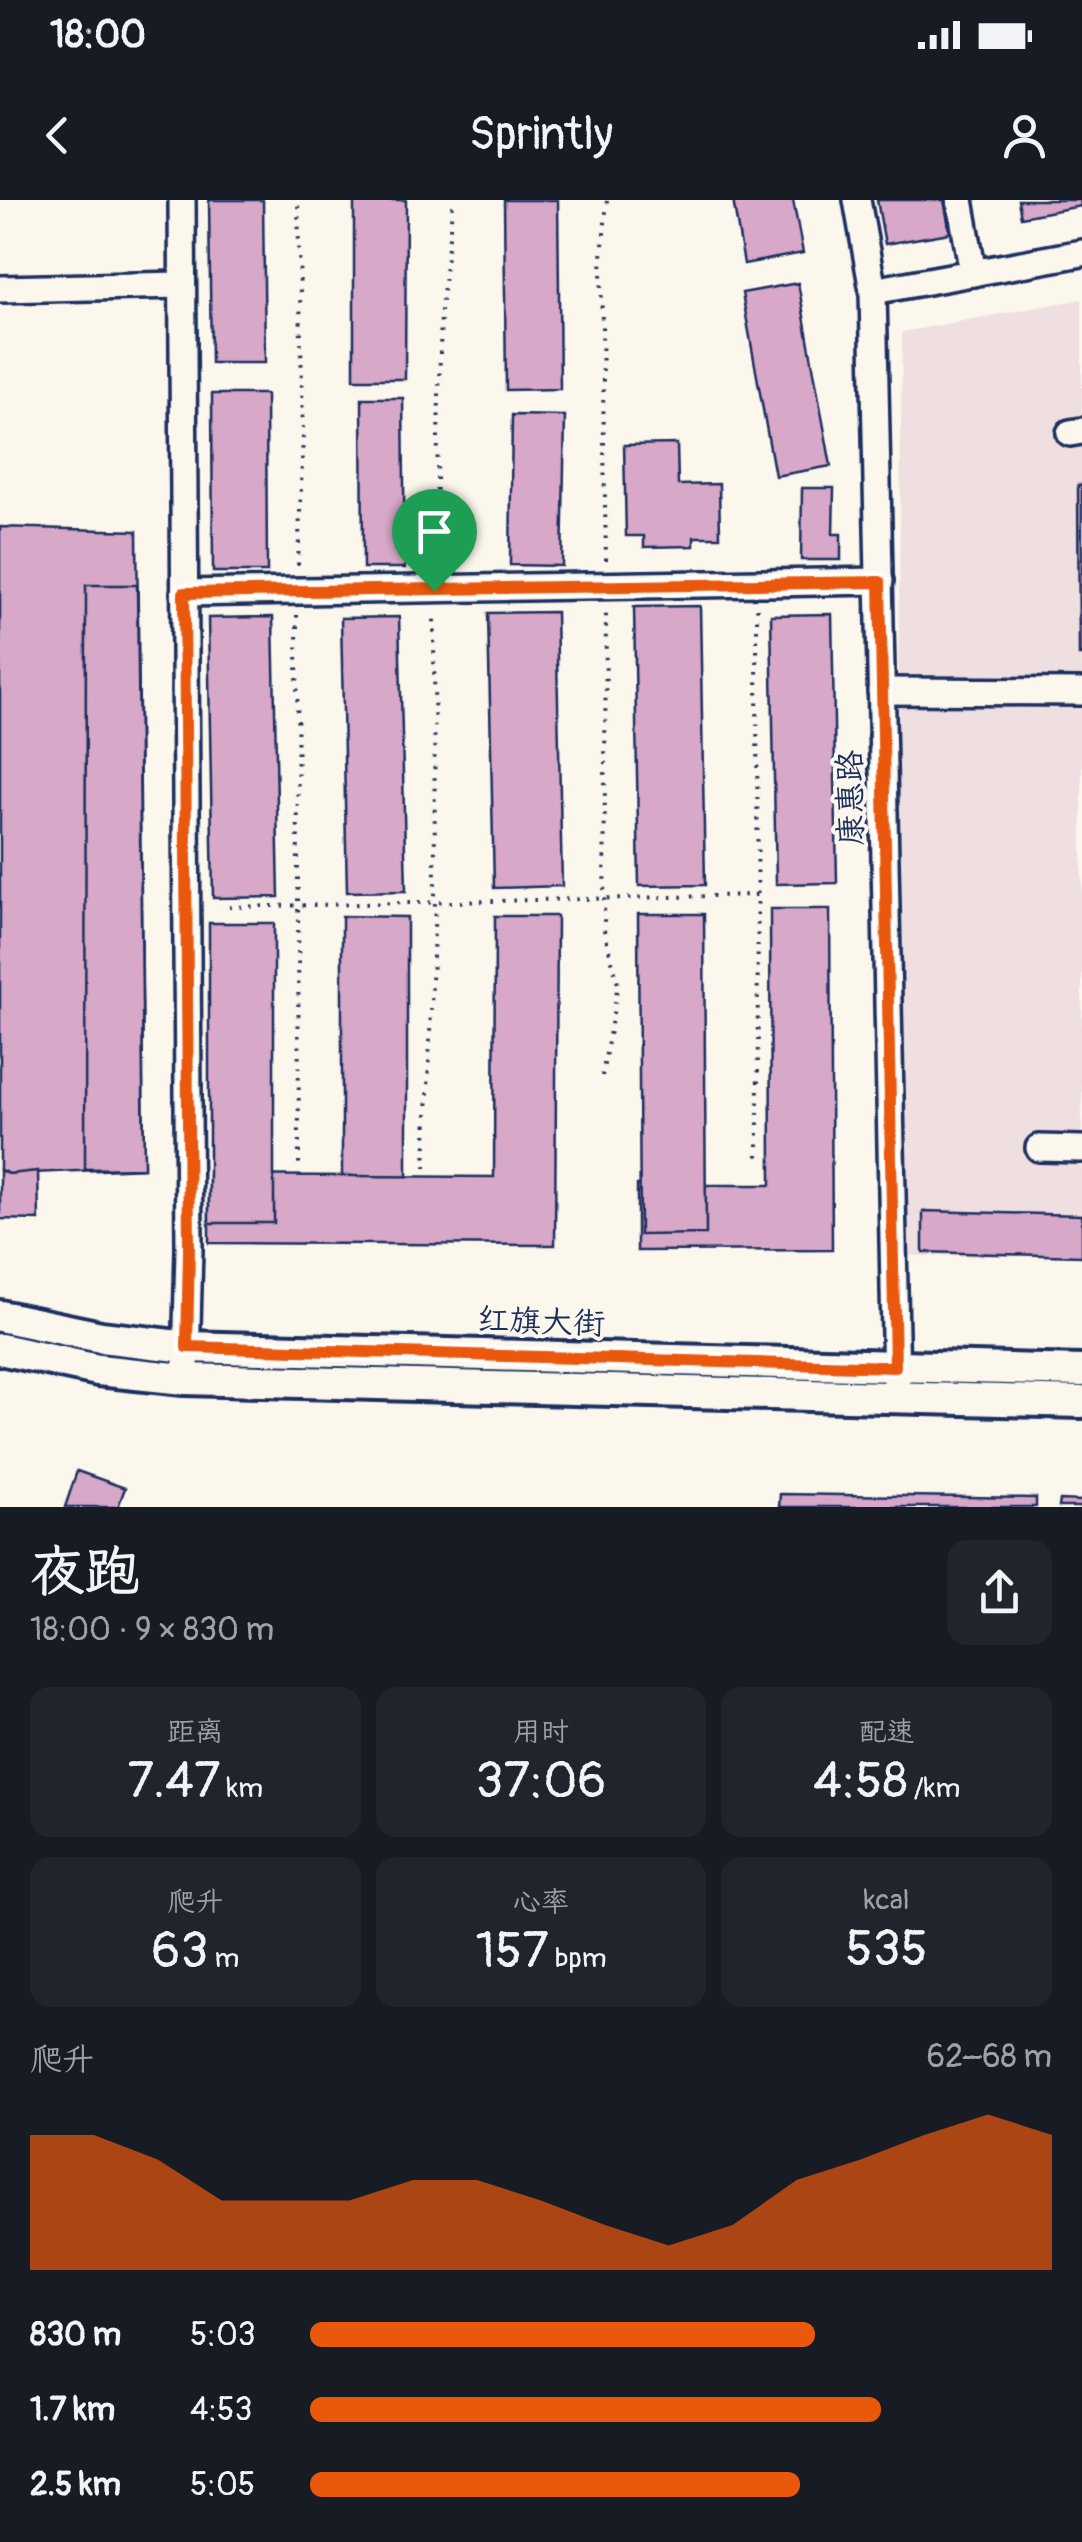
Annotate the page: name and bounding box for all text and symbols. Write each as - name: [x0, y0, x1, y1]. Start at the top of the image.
- text: 18:00: [50, 11, 146, 59]
- text: Sprintly: [469, 107, 613, 163]
- icon: back: [30, 108, 85, 163]
- icon: person: [997, 108, 1052, 163]
- pin: [392, 489, 477, 592]
- icon: arrive: [407, 504, 462, 559]
- street label: 康惠路: [830, 750, 872, 846]
- street label: 红旗大街: [476, 1300, 606, 1344]
- text: 夜跑: [30, 1538, 140, 1607]
- button: share: [947, 1540, 1052, 1645]
- text: 18:00 · 9 × 830 m: [30, 1610, 274, 1650]
- text: 距离: [167, 1715, 223, 1750]
- text: 用时: [513, 1715, 569, 1750]
- text: 配速: [859, 1715, 915, 1750]
- text: 7.47: [128, 1750, 220, 1813]
- text: 37:06: [476, 1750, 606, 1813]
- text: 4:58: [813, 1750, 908, 1813]
- text: km: [220, 1771, 263, 1806]
- text: /km: [908, 1771, 960, 1806]
- text: kcal: [864, 1883, 909, 1918]
- text: 爬升: [167, 1885, 223, 1920]
- text: 心率: [513, 1885, 569, 1920]
- text: 535: [846, 1918, 928, 1981]
- text: 63: [151, 1920, 208, 1983]
- text: 157: [475, 1920, 549, 1983]
- text: m: [208, 1941, 239, 1976]
- text: bpm: [549, 1941, 607, 1976]
- text: 62–68 m: [927, 2037, 1052, 2077]
- text: 爬升: [30, 2040, 94, 2080]
- text: 830 m: [30, 2315, 121, 2355]
- text: 5:03: [190, 2315, 256, 2355]
- text: 1.7 km: [30, 2390, 115, 2430]
- text: 4:53: [190, 2390, 252, 2430]
- text: 2.5 km: [30, 2465, 121, 2505]
- text: 5:05: [190, 2465, 255, 2505]

